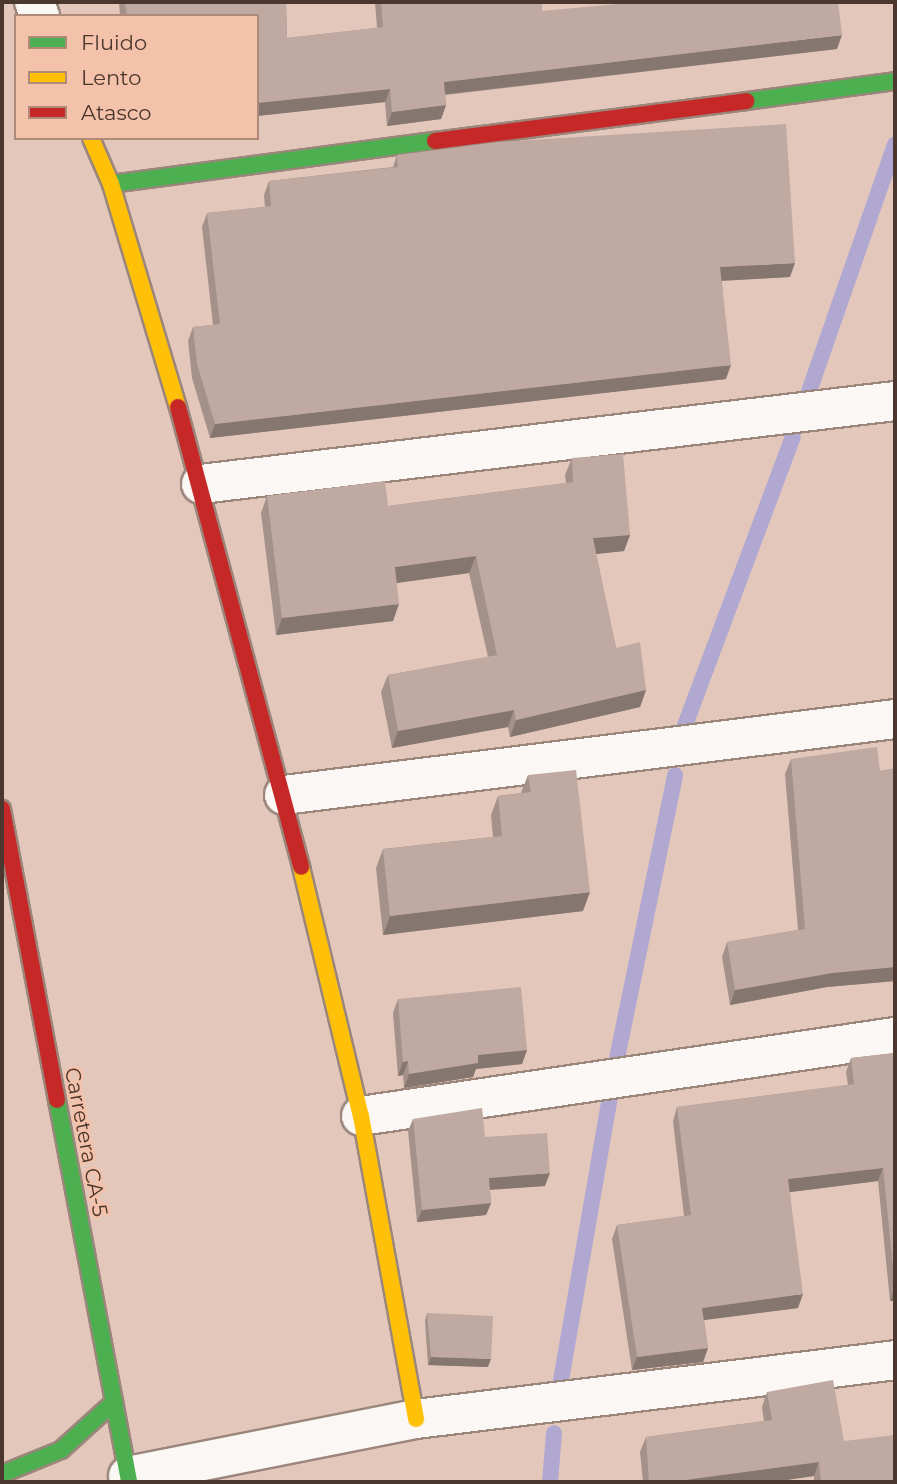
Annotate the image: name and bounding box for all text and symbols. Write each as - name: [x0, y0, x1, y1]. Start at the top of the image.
- legend: [14, 14, 259, 140]
- text: Fluido: [81, 30, 147, 55]
- text: Lento: [81, 65, 141, 90]
- text: Atasco: [81, 100, 152, 125]
- street label: Carretera CA-5: [59, 1065, 113, 1219]

